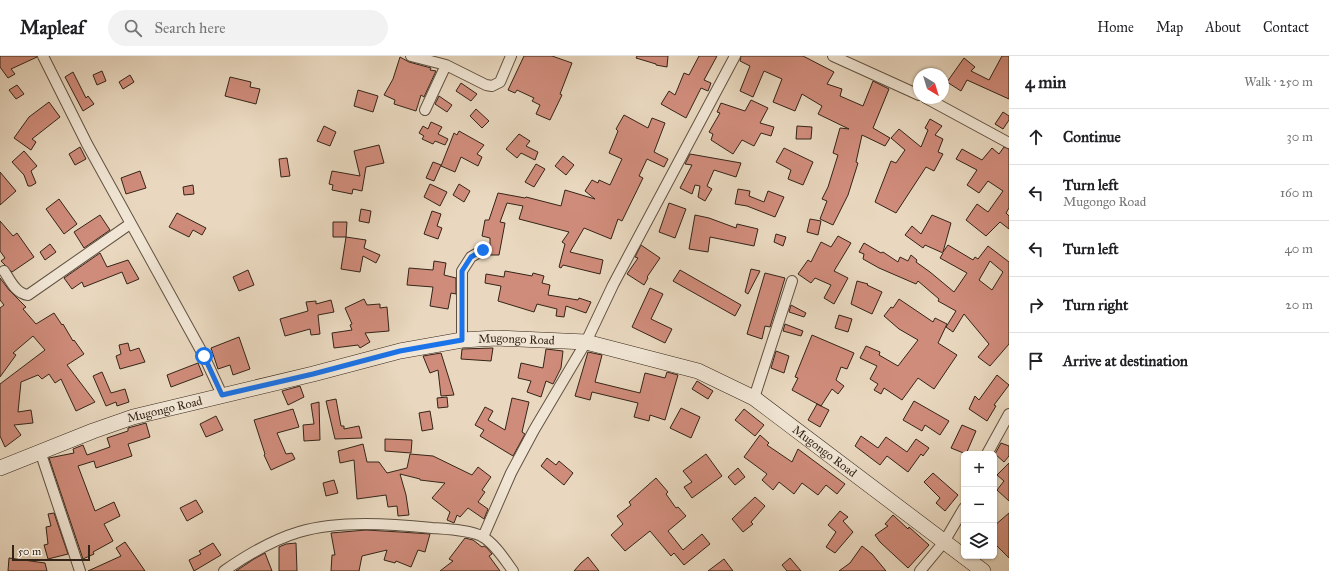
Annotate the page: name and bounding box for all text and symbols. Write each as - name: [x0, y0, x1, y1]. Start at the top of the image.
- search box: [108, 10, 388, 46]
- text: Mapleaf: [20, 16, 84, 39]
- icon: search: [122, 17, 144, 39]
- text: Search here: [154, 19, 225, 37]
- text: Home: [1097, 19, 1134, 36]
- text: Map: [1156, 19, 1183, 36]
- text: About: [1205, 19, 1241, 36]
- text: Contact: [1263, 19, 1309, 36]
- north arrow: [913, 68, 949, 104]
- text: 4 min: [1025, 72, 1066, 93]
- text: Walk · 250 m: [1244, 74, 1313, 90]
- icon: ahead: [1025, 126, 1047, 148]
- text: Continue: [1063, 128, 1121, 146]
- text: 30 m: [1287, 129, 1313, 145]
- text: Turn left: [1063, 176, 1119, 194]
- icon: left: [1025, 182, 1047, 204]
- text: 160 m: [1280, 185, 1313, 201]
- text: Mugongo Road: [1063, 194, 1146, 210]
- icon: left: [1025, 238, 1047, 260]
- text: Turn left: [1063, 240, 1119, 258]
- route end: [474, 241, 492, 259]
- text: 40 m: [1284, 241, 1313, 257]
- icon: right: [1025, 294, 1047, 316]
- text: Turn right: [1063, 296, 1128, 314]
- text: 20 m: [1285, 297, 1313, 313]
- street label: Mugongo Road: [478, 331, 555, 348]
- route start: [195, 347, 213, 365]
- icon: arrive: [1025, 350, 1047, 372]
- text: Arrive at destination: [1063, 352, 1188, 370]
- street label: Mugongo Road: [126, 394, 204, 425]
- street label: Mugongo Road: [790, 423, 859, 480]
- map controls: [961, 451, 997, 559]
- button: +: [961, 451, 997, 487]
- button: −: [961, 487, 997, 523]
- button: layers: [961, 523, 997, 559]
- scale bar: [12, 543, 90, 562]
- text: 50 m: [18, 545, 41, 558]

